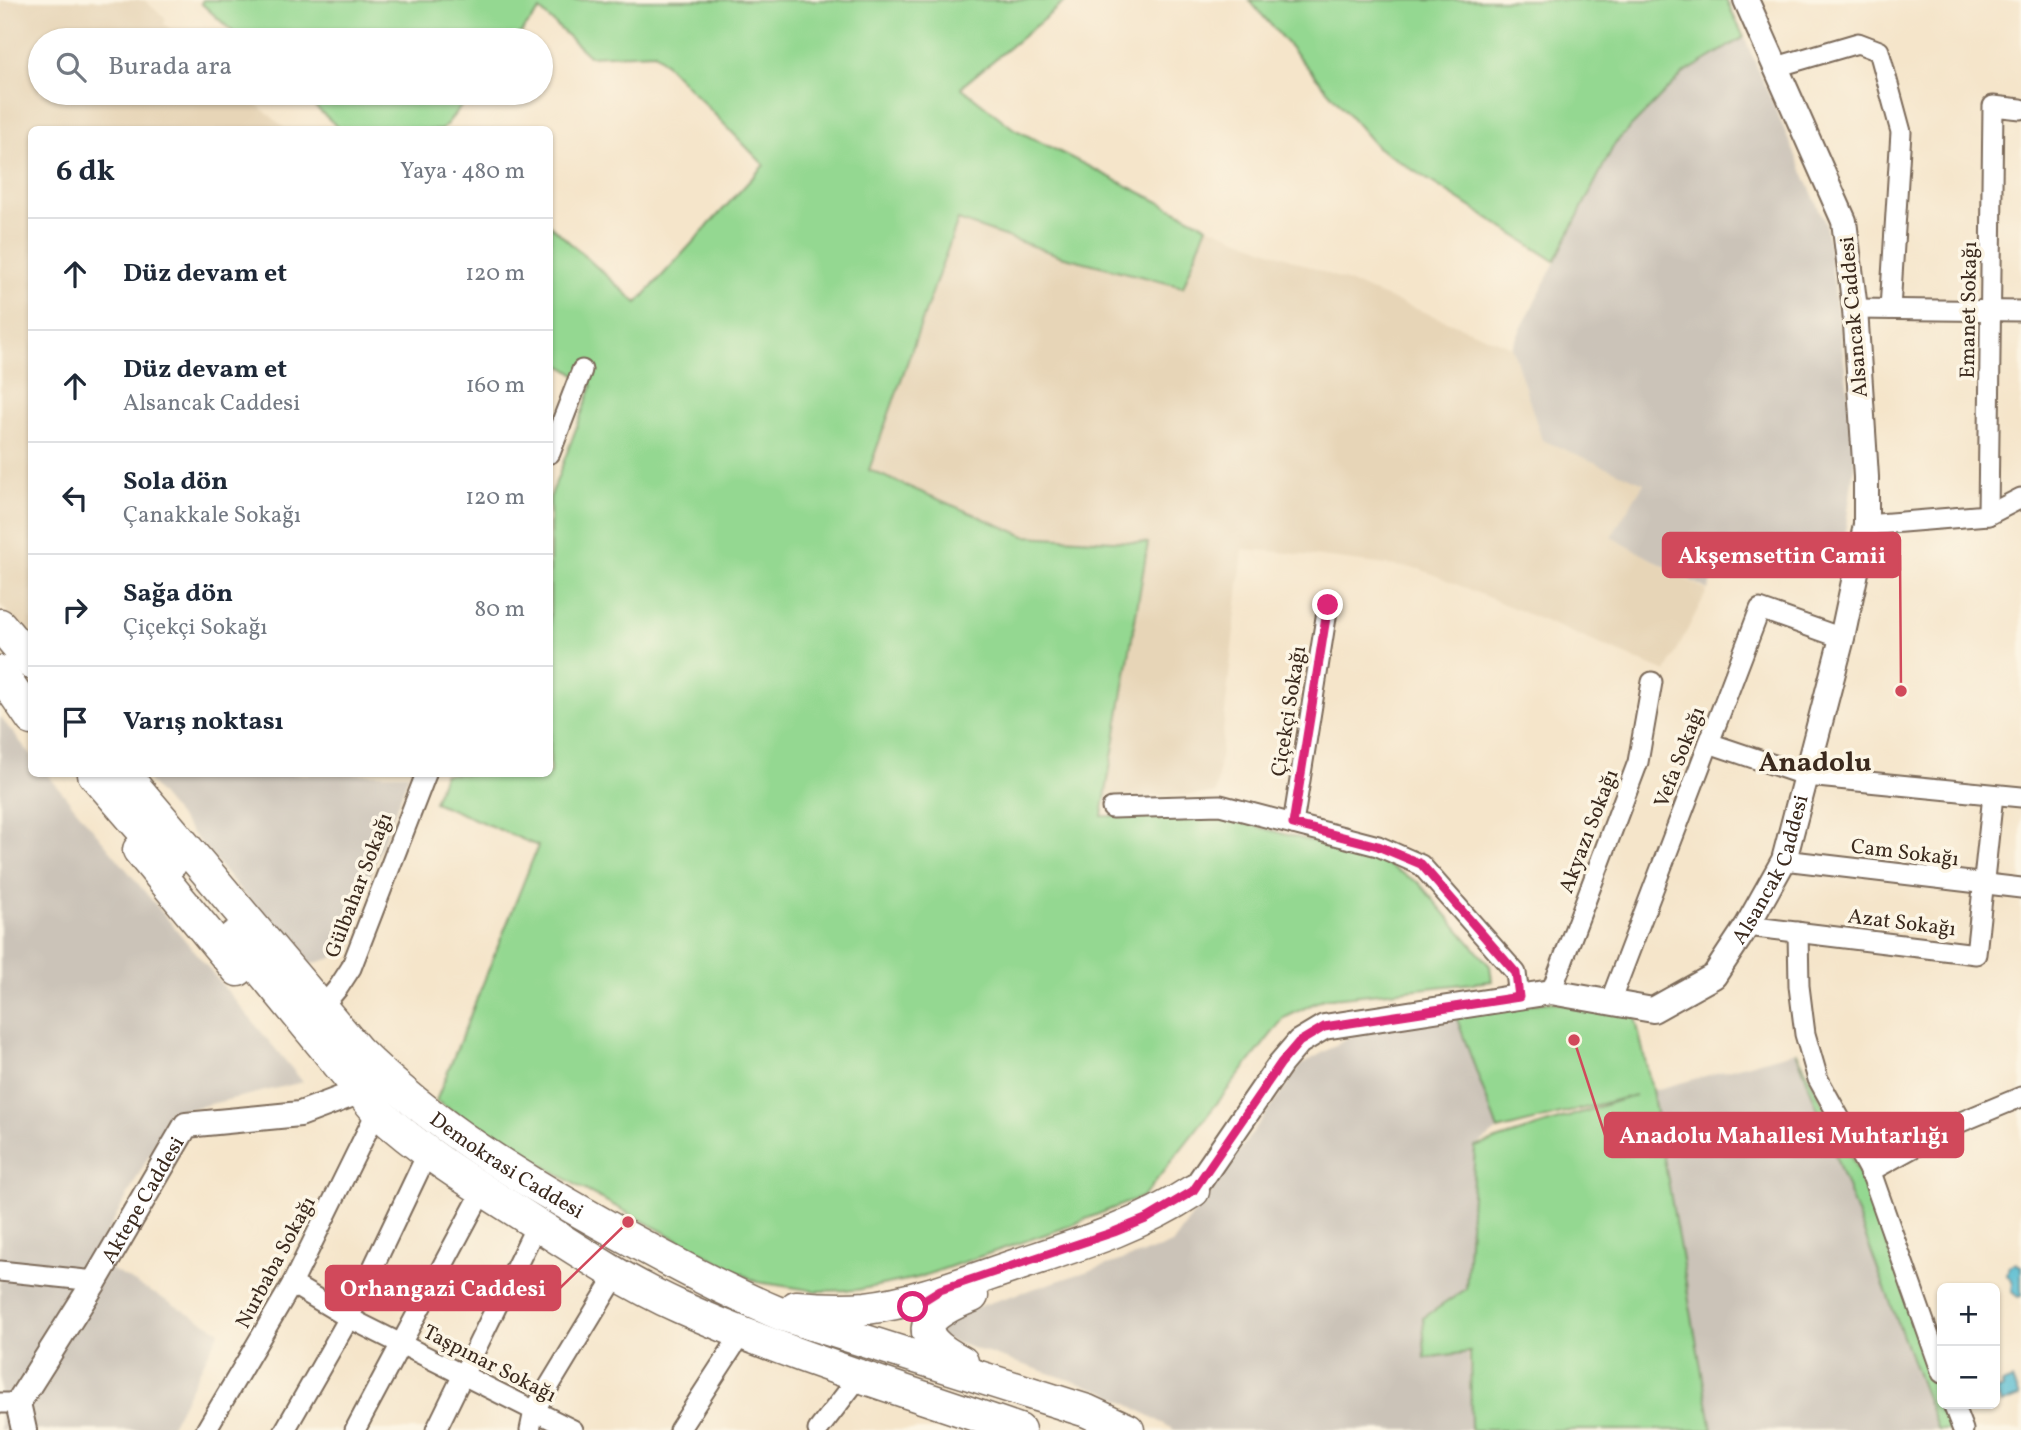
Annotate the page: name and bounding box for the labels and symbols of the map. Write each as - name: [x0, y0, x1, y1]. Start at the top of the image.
- street label: Alsancak Caddesi: [1833, 235, 1876, 399]
- street label: Emanet Sokağı: [1954, 241, 1985, 379]
- callout: Akşemsettin Camii: [1663, 533, 1900, 577]
- text: Akşemsettin Camii: [1678, 541, 1886, 573]
- route end: [1312, 589, 1343, 620]
- street label: Çiçekçi Sokağı: [1265, 644, 1314, 779]
- street label: Vefa Sokağı: [1648, 703, 1713, 812]
- district label: Anadolu: [1758, 744, 1872, 783]
- street label: Akyazı Sokağı: [1552, 765, 1626, 898]
- street label: Alsancak Caddesi: [1726, 792, 1816, 951]
- street label: Gülbahar Sokağı: [318, 809, 400, 962]
- street label: Cam Sokağı: [1849, 832, 1960, 874]
- street label: Azat Sokağı: [1846, 902, 1957, 944]
- street label: Demokrasi Caddesi: [423, 1106, 589, 1227]
- callout: Anadolu Mahallesi Muhtarlığı: [1605, 1113, 1963, 1157]
- text: Anadolu Mahallesi Muhtarlığı: [1619, 1121, 1949, 1153]
- street label: Aktepe Caddesi: [95, 1132, 192, 1269]
- street label: Nurbaba Sokağı: [229, 1192, 323, 1334]
- callout: Orhangazi Caddesi: [326, 1266, 560, 1310]
- text: Orhangazi Caddesi: [340, 1274, 546, 1306]
- route start: [897, 1291, 928, 1322]
- street label: Taşpınar Sokağı: [418, 1318, 561, 1410]

